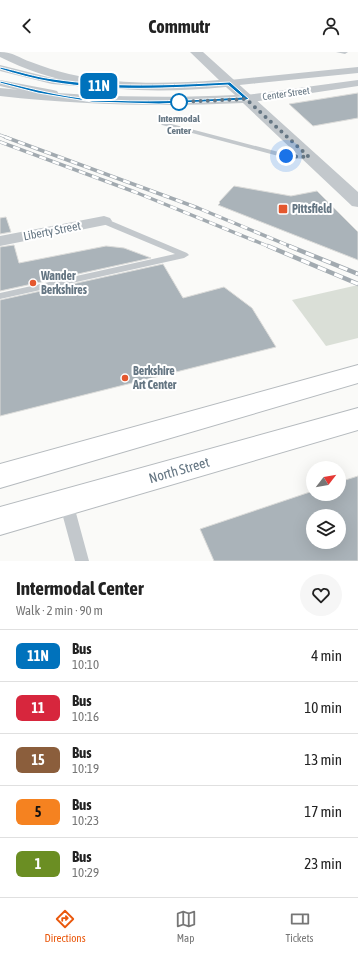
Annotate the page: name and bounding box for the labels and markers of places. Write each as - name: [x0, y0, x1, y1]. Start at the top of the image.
- marker: Intermodal Center: [170, 93, 188, 111]
- place label: Intermodal Center: [158, 113, 200, 136]
- place label: Pittsfield: [292, 202, 332, 216]
- marker: Pittsfield: [277, 203, 289, 215]
- place label: Wander Berkshires: [40, 269, 88, 297]
- marker: Wander Berkshires: [28, 278, 38, 288]
- place label: Berkshire Art Center: [132, 364, 177, 392]
- marker: Berkshire Art Center: [120, 373, 130, 383]

